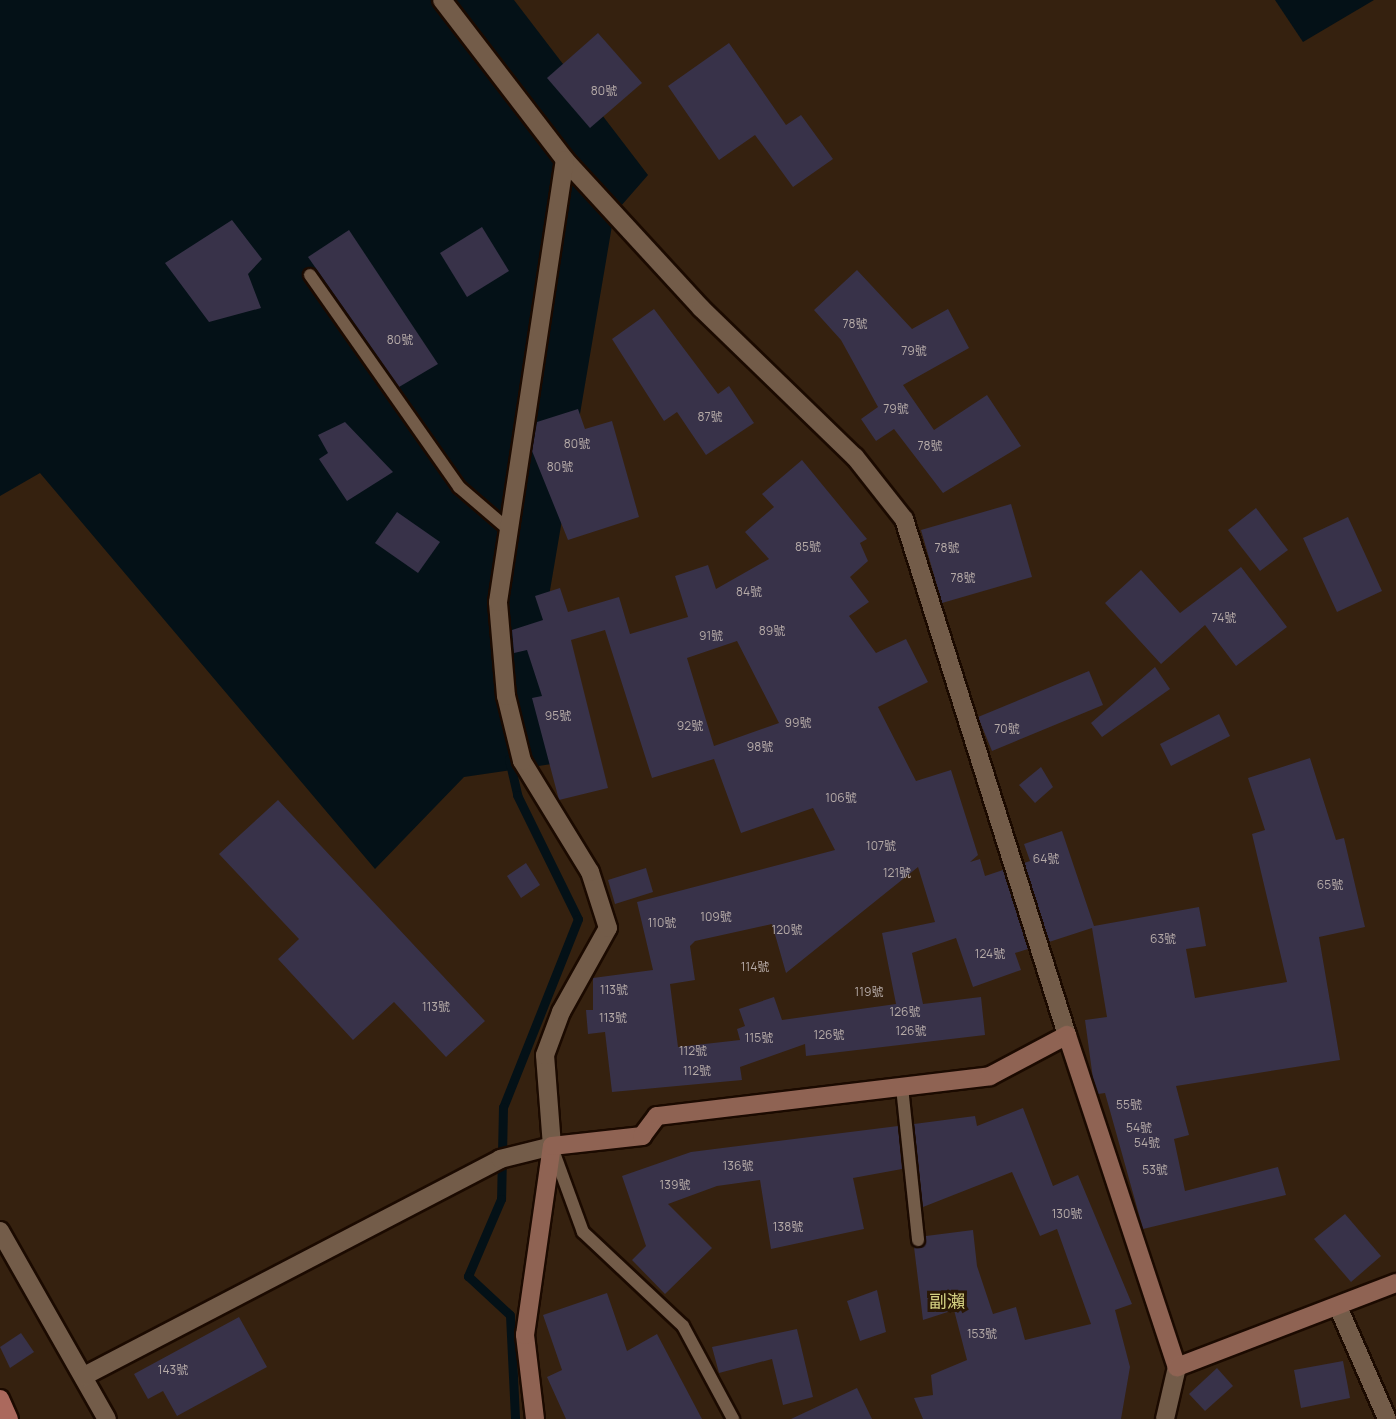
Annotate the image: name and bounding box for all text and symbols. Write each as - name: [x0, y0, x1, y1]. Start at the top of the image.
- house number: 80號: [591, 84, 617, 98]
- house number: 78號: [843, 317, 867, 331]
- house number: 80號: [387, 333, 413, 347]
- house number: 79號: [901, 344, 927, 358]
- house number: 79號: [883, 402, 909, 416]
- house number: 87號: [698, 410, 722, 424]
- house number: 80號: [564, 437, 590, 451]
- house number: 78號: [918, 439, 942, 453]
- house number: 80號: [547, 460, 573, 474]
- house number: 85號: [795, 540, 821, 554]
- house number: 78號: [935, 541, 959, 555]
- house number: 78號: [951, 571, 975, 585]
- house number: 84號: [736, 585, 762, 599]
- house number: 74號: [1212, 611, 1236, 625]
- house number: 89號: [759, 624, 785, 638]
- house number: 91號: [699, 629, 723, 643]
- house number: 95號: [545, 709, 571, 723]
- house number: 99號: [785, 716, 811, 730]
- house number: 92號: [677, 719, 703, 733]
- house number: 70號: [994, 722, 1020, 736]
- house number: 98號: [747, 740, 773, 754]
- house number: 106號: [825, 791, 857, 805]
- house number: 107號: [866, 839, 896, 853]
- house number: 64號: [1033, 852, 1059, 866]
- house number: 121號: [883, 866, 911, 880]
- house number: 65號: [1317, 878, 1343, 892]
- house number: 109號: [700, 910, 732, 924]
- house number: 110號: [648, 916, 676, 930]
- house number: 120號: [772, 923, 802, 937]
- house number: 63號: [1150, 932, 1176, 946]
- house number: 124號: [975, 947, 1005, 961]
- house number: 114號: [741, 960, 769, 974]
- house number: 113號: [600, 983, 628, 997]
- house number: 119號: [855, 985, 883, 999]
- house number: 113號: [422, 1000, 450, 1014]
- house number: 126號: [890, 1005, 920, 1019]
- house number: 113號: [599, 1011, 627, 1025]
- house number: 126號: [896, 1024, 926, 1038]
- house number: 126號: [814, 1028, 844, 1042]
- house number: 115號: [745, 1031, 773, 1045]
- house number: 112號: [679, 1044, 707, 1058]
- house number: 112號: [683, 1064, 711, 1078]
- house number: 55號: [1116, 1098, 1142, 1112]
- house number: 54號: [1126, 1121, 1152, 1135]
- house number: 54號: [1134, 1136, 1160, 1150]
- house number: 136號: [723, 1159, 753, 1173]
- house number: 53號: [1142, 1163, 1168, 1177]
- house number: 139號: [660, 1178, 690, 1192]
- house number: 130號: [1052, 1207, 1082, 1221]
- house number: 138號: [773, 1220, 803, 1234]
- district label: 副瀨: [929, 1290, 965, 1312]
- house number: 153號: [967, 1327, 997, 1341]
- house number: 143號: [158, 1363, 188, 1377]

